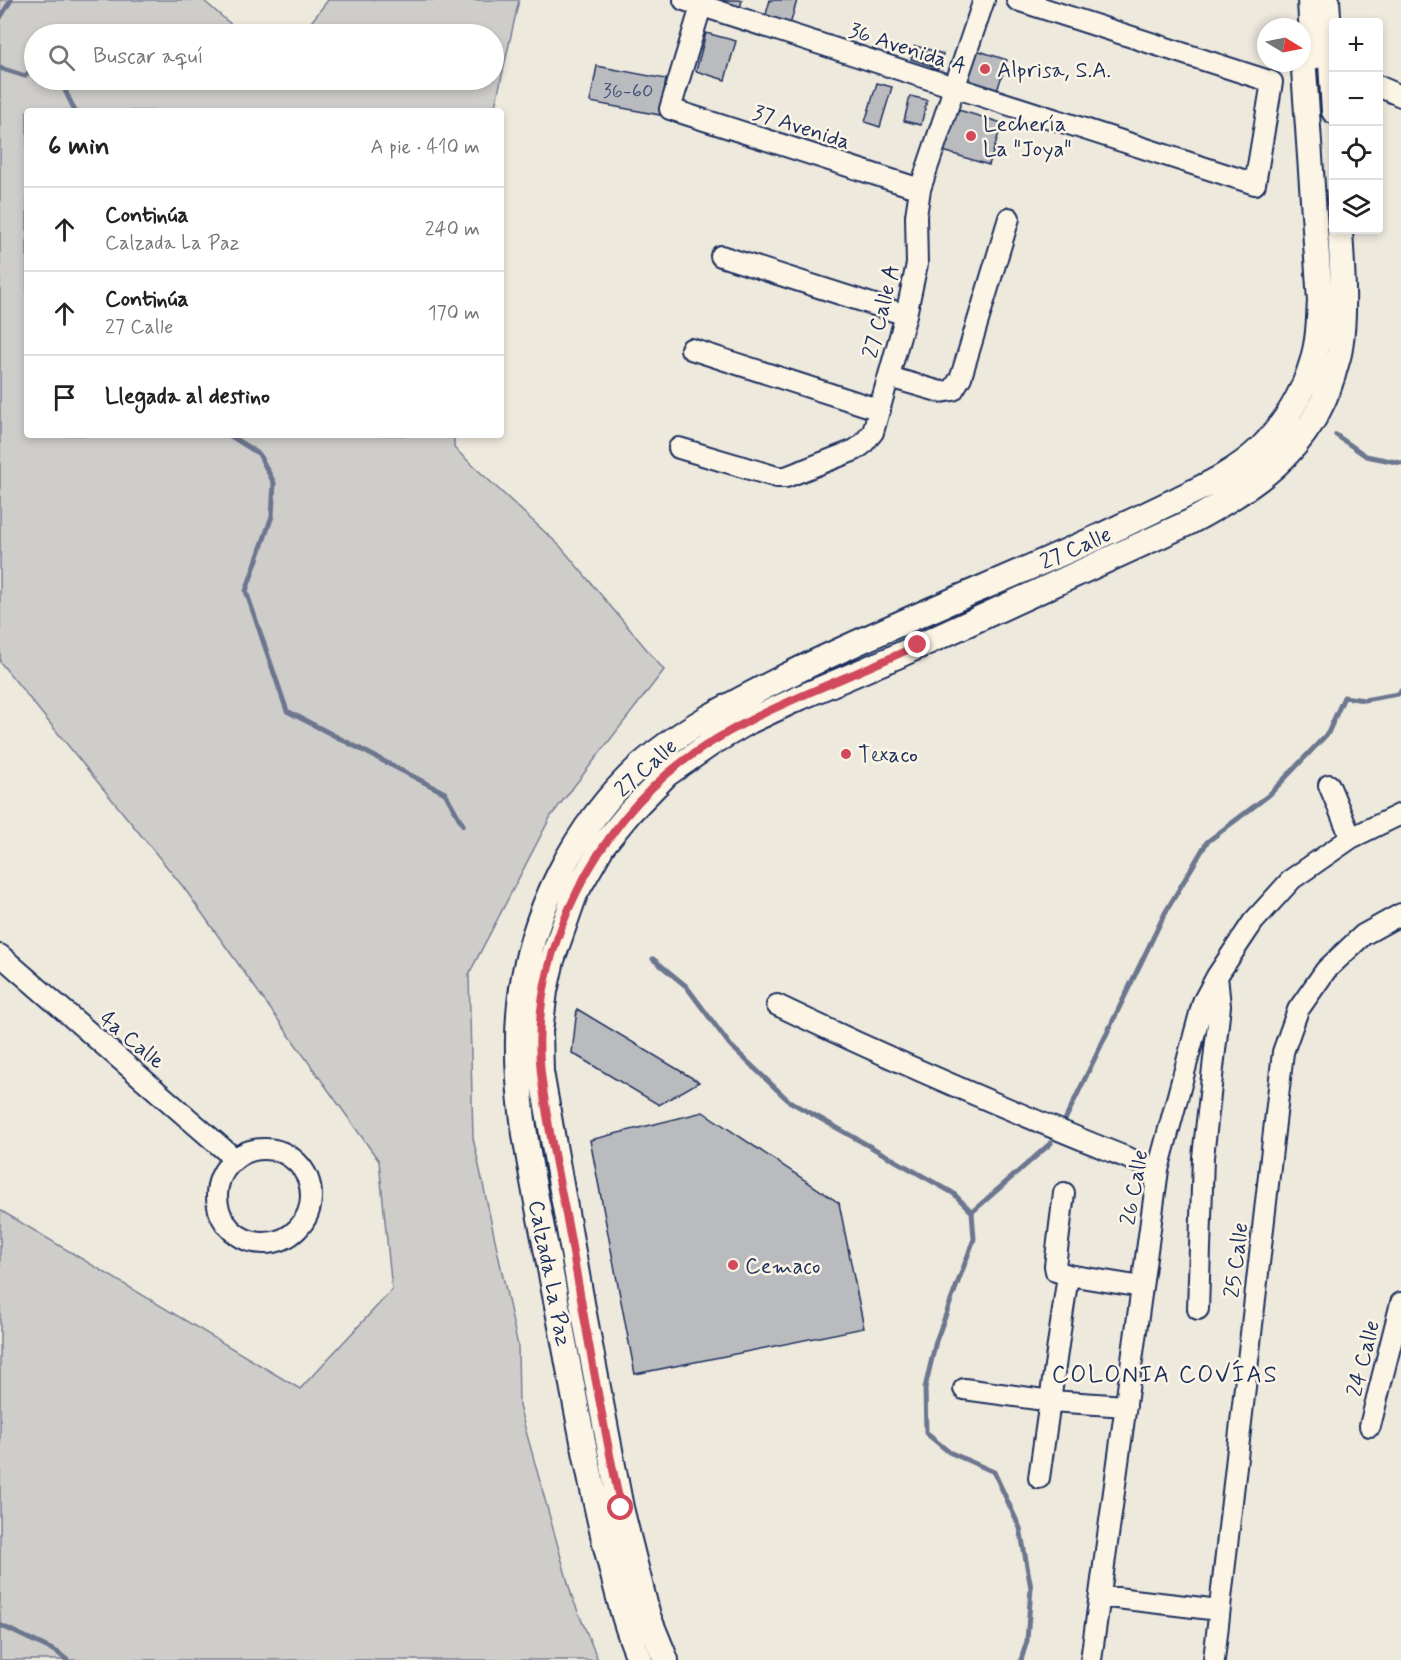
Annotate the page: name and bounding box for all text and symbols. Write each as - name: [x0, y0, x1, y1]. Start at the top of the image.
- street label: 36 Avenida A: [845, 17, 970, 81]
- north arrow: [1257, 18, 1311, 72]
- map controls: [1329, 18, 1383, 234]
- button: +: [1329, 18, 1383, 72]
- search box: [24, 24, 504, 90]
- icon: search: [45, 41, 78, 74]
- text: Buscar aquí: [93, 43, 204, 71]
- place label: Alprisa, S.A.: [997, 57, 1111, 85]
- marker: Alprisa, S.A.: [978, 62, 992, 76]
- button: −: [1329, 72, 1383, 126]
- house number: 36-60: [603, 78, 653, 105]
- street label: 37 Avenida: [749, 99, 854, 157]
- place label: Lechería La "Joya": [983, 111, 1071, 164]
- button: locate: [1329, 126, 1383, 180]
- marker: Lechería La "Joya": [964, 129, 978, 143]
- text: 6 min: [48, 130, 110, 164]
- text: A pie · 410 m: [370, 134, 480, 161]
- button: layers: [1329, 180, 1383, 234]
- text: Continúa: [105, 202, 189, 230]
- icon: ahead: [48, 213, 81, 246]
- text: 240 m: [425, 216, 480, 243]
- text: Calzada La Paz: [105, 230, 240, 257]
- street label: 27 Calle A: [857, 262, 907, 361]
- text: Continúa: [105, 286, 189, 314]
- icon: ahead: [48, 297, 81, 330]
- text: 170 m: [428, 300, 480, 327]
- text: 27 Calle: [105, 314, 173, 341]
- icon: arrive: [48, 381, 81, 414]
- text: Llegada al destino: [105, 383, 270, 411]
- street label: 27 Calle: [1036, 521, 1116, 577]
- route end: [904, 631, 930, 657]
- street label: 27 Calle: [609, 733, 684, 804]
- place label: Texaco: [858, 742, 918, 770]
- marker: Texaco: [839, 747, 853, 761]
- street label: 4a Calle: [93, 1005, 170, 1076]
- street label: 26 Calle: [1115, 1147, 1155, 1227]
- street label: Calzada La Paz: [521, 1198, 577, 1349]
- street label: 25 Calle: [1218, 1221, 1255, 1300]
- place label: Cemaco: [745, 1253, 820, 1281]
- marker: Cemaco: [726, 1258, 740, 1272]
- street label: 24 Calle: [1341, 1318, 1387, 1399]
- district label: COLONIA COVÍAS: [1052, 1359, 1278, 1391]
- route start: [607, 1494, 633, 1520]

